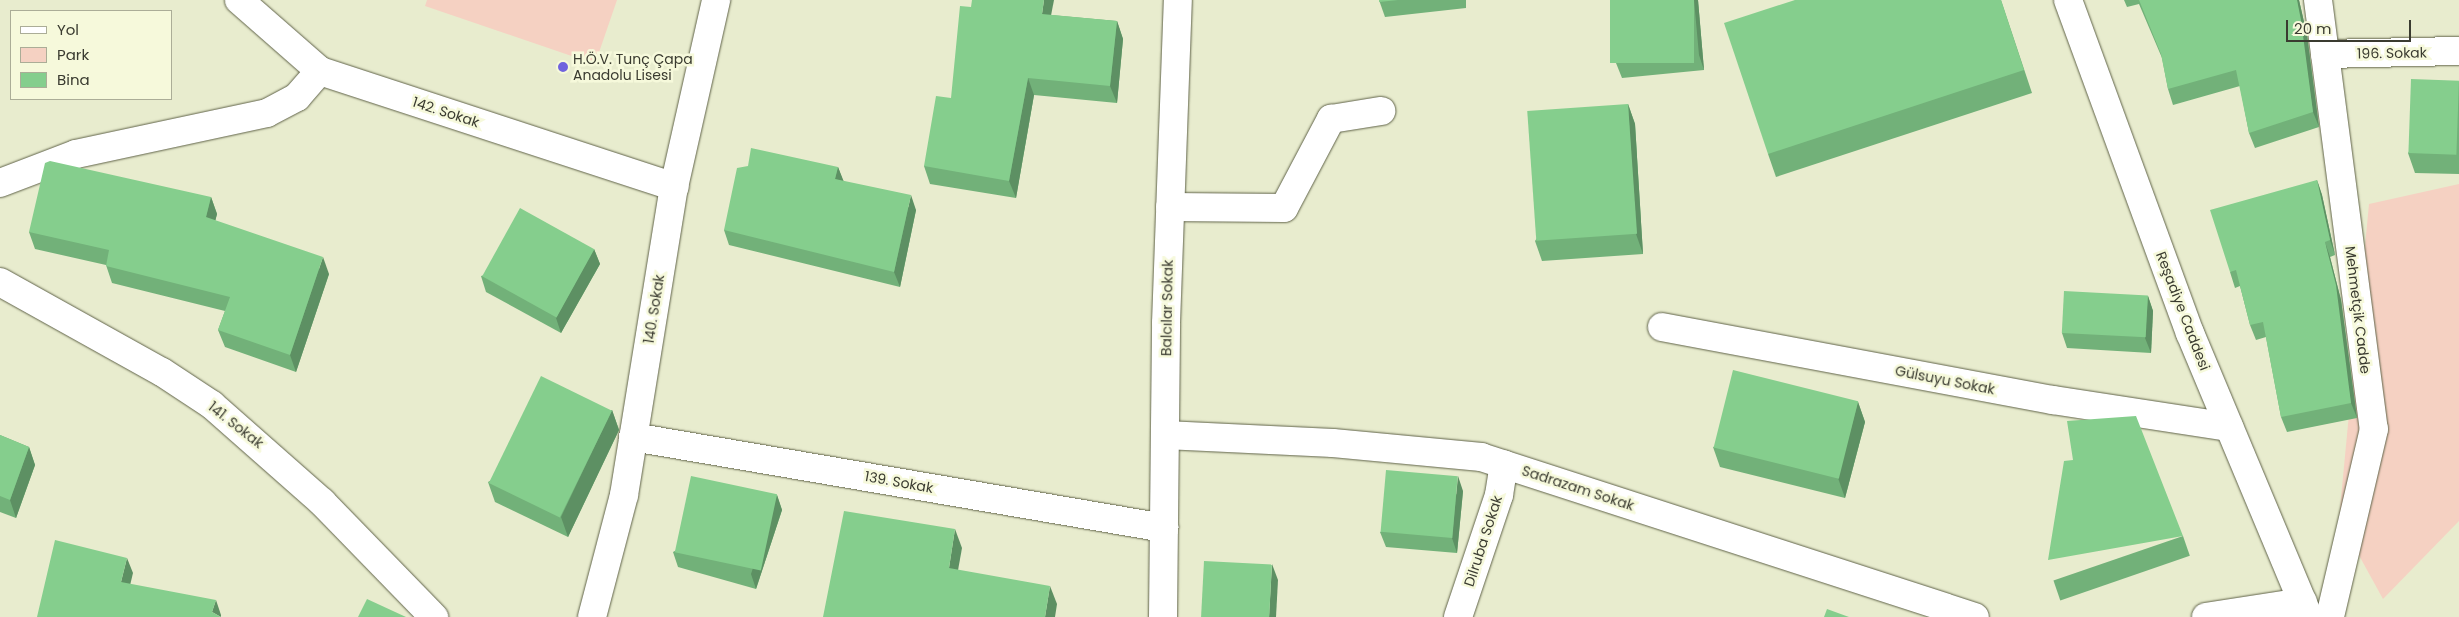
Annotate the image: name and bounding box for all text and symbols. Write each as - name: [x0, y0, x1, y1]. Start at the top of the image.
- legend: [10, 10, 172, 100]
- scale bar: [2289, 10, 2414, 42]
- text: 20 m: [2294, 18, 2332, 39]
- text: Yol: [57, 19, 79, 40]
- text: Park: [57, 44, 89, 65]
- street label: 196. Sokak: [2357, 44, 2427, 62]
- place label: H.Ö.V. Tunç Çapa Anadolu Lisesi: [573, 51, 693, 84]
- marker: H.Ö.V. Tunç Çapa Anadolu Lisesi: [557, 61, 569, 73]
- text: Bina: [57, 69, 90, 90]
- street label: 142. Sokak: [411, 93, 481, 131]
- street label: Mehmetçik Cadde: [2342, 245, 2374, 375]
- street label: Reşadiye Caddesi: [2153, 249, 2213, 373]
- street label: Balcılar Sokak: [1158, 260, 1176, 356]
- street label: 140. Sokak: [640, 273, 668, 345]
- street label: Gülsuyu Sokak: [1894, 362, 1996, 398]
- street label: 141. Sokak: [205, 398, 267, 452]
- street label: Sadrazam Sokak: [1520, 462, 1636, 514]
- street label: 139. Sokak: [863, 468, 935, 496]
- street label: Dilruba Sokak: [1460, 493, 1506, 589]

